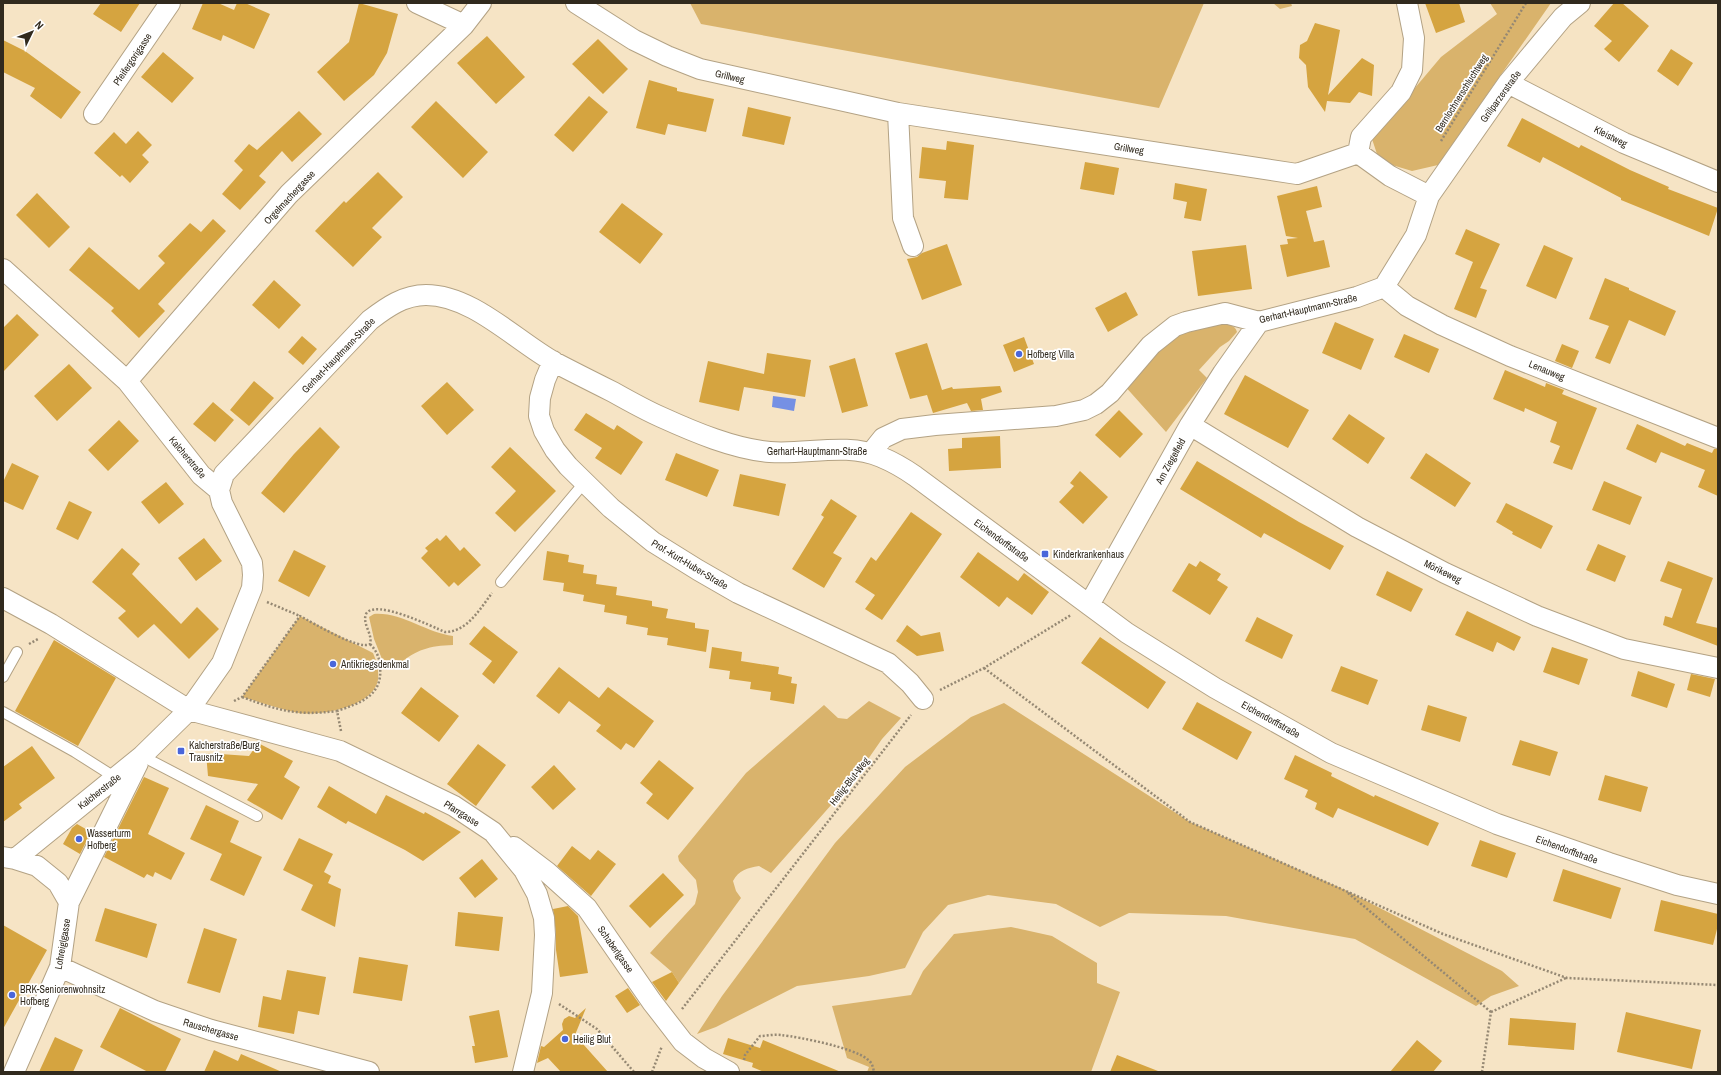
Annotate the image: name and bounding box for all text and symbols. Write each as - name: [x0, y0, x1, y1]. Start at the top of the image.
- north arrow: [12, 12, 52, 52]
- text: N: [32, 18, 47, 32]
- street label: Pfeifergorigasse: [110, 30, 155, 88]
- street label: Bernlochnerschluchtweg: [1432, 52, 1491, 135]
- street label: Grillweg: [714, 67, 746, 86]
- street label: Grillparzerstraße: [1477, 67, 1524, 125]
- street label: Kleistweg: [1592, 123, 1630, 151]
- street label: Grillweg: [1113, 140, 1145, 157]
- street label: Orgelmachergasse: [261, 167, 318, 227]
- street label: Gerhart-Hauptmann-Straße: [1258, 291, 1359, 326]
- street label: Gerhart-Hauptmann-Straße: [299, 314, 378, 396]
- place label: Hofberg Villa: [1027, 348, 1075, 361]
- marker: Hofberg Villa: [1014, 349, 1024, 359]
- street label: Lenauweg: [1527, 357, 1567, 384]
- street label: Kalcherstraße: [166, 434, 209, 481]
- street label: Am Ziegelfeld: [1152, 436, 1188, 487]
- street label: Gerhart-Hauptmann-Straße: [767, 445, 868, 458]
- street label: Eichendorffstraße: [972, 516, 1032, 565]
- street label: Prof.-Kurt-Huber-Straße: [649, 536, 731, 593]
- place label: Kinderkrankenhaus: [1053, 548, 1124, 561]
- marker: Kinderkrankenhaus: [1040, 549, 1050, 559]
- street label: Mörikeweg: [1422, 557, 1464, 586]
- place label: Antikriegsdenkmal: [340, 658, 409, 671]
- marker: Antikriegsdenkmal: [328, 659, 338, 669]
- street label: Eichendorffstraße: [1239, 698, 1303, 741]
- place label: Kalcherstraße/Burg Trausnitz: [189, 739, 260, 764]
- marker: Kalcherstraße/Burg Trausnitz: [176, 746, 186, 756]
- street label: Heilig-Blut-Weg: [826, 754, 873, 808]
- street label: Kalcherstraße: [75, 770, 124, 812]
- street label: Pfarrgasse: [441, 797, 482, 830]
- place label: Wasserturm Hofberg: [87, 827, 131, 852]
- street label: Eichendorffstraße: [1534, 832, 1600, 867]
- marker: Wasserturm Hofberg: [74, 834, 84, 844]
- street label: Lohreiglgasse: [52, 917, 73, 971]
- street label: Schaberlgasse: [595, 923, 637, 976]
- place label: BRK-Seniorenwohnsitz Hofberg: [20, 983, 105, 1008]
- marker: BRK-Seniorenwohnsitz Hofberg: [7, 990, 17, 1000]
- street label: Rauschergasse: [182, 1015, 240, 1044]
- place label: Heilig Blut: [573, 1033, 612, 1046]
- marker: Heilig Blut: [560, 1034, 570, 1044]

